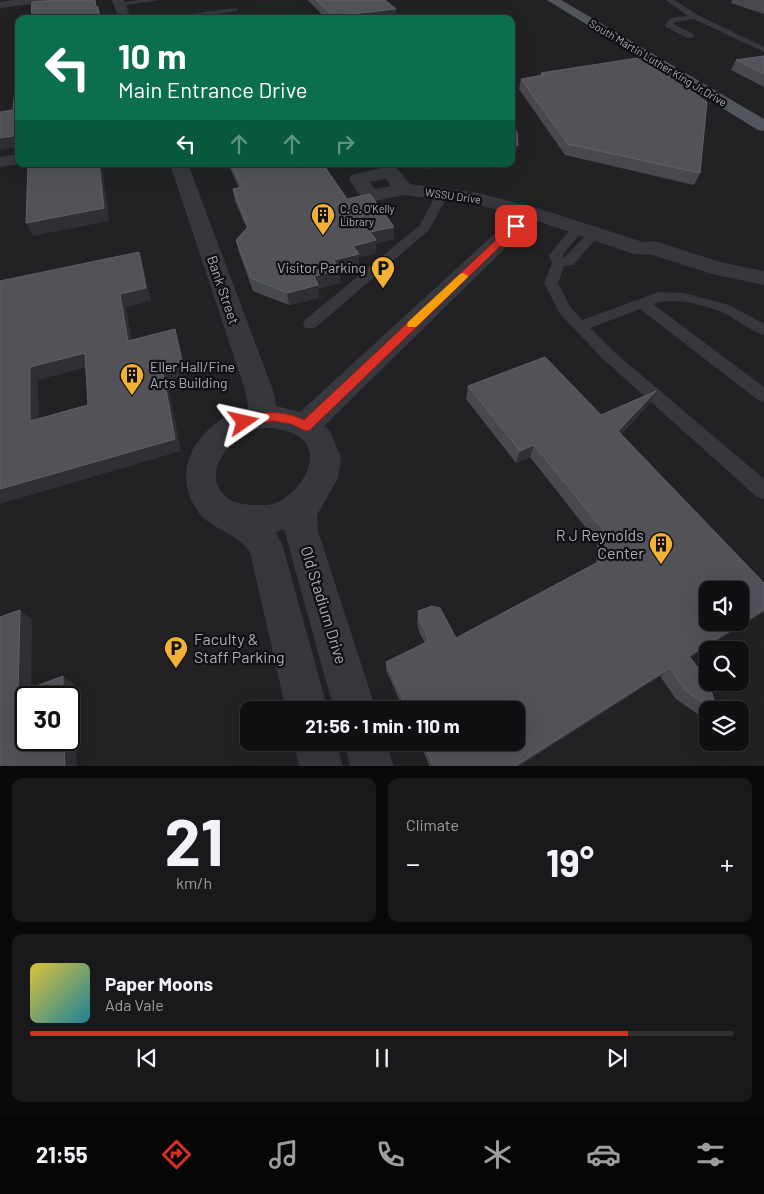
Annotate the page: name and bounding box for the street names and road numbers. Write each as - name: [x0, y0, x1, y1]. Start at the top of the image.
- street label: South Martin Luther King Jr Drive: [587, 16, 729, 109]
- street label: WSSU Drive: [424, 185, 482, 206]
- street label: Bank Street: [204, 253, 243, 326]
- street label: Old Stadium Drive: [298, 544, 351, 666]

